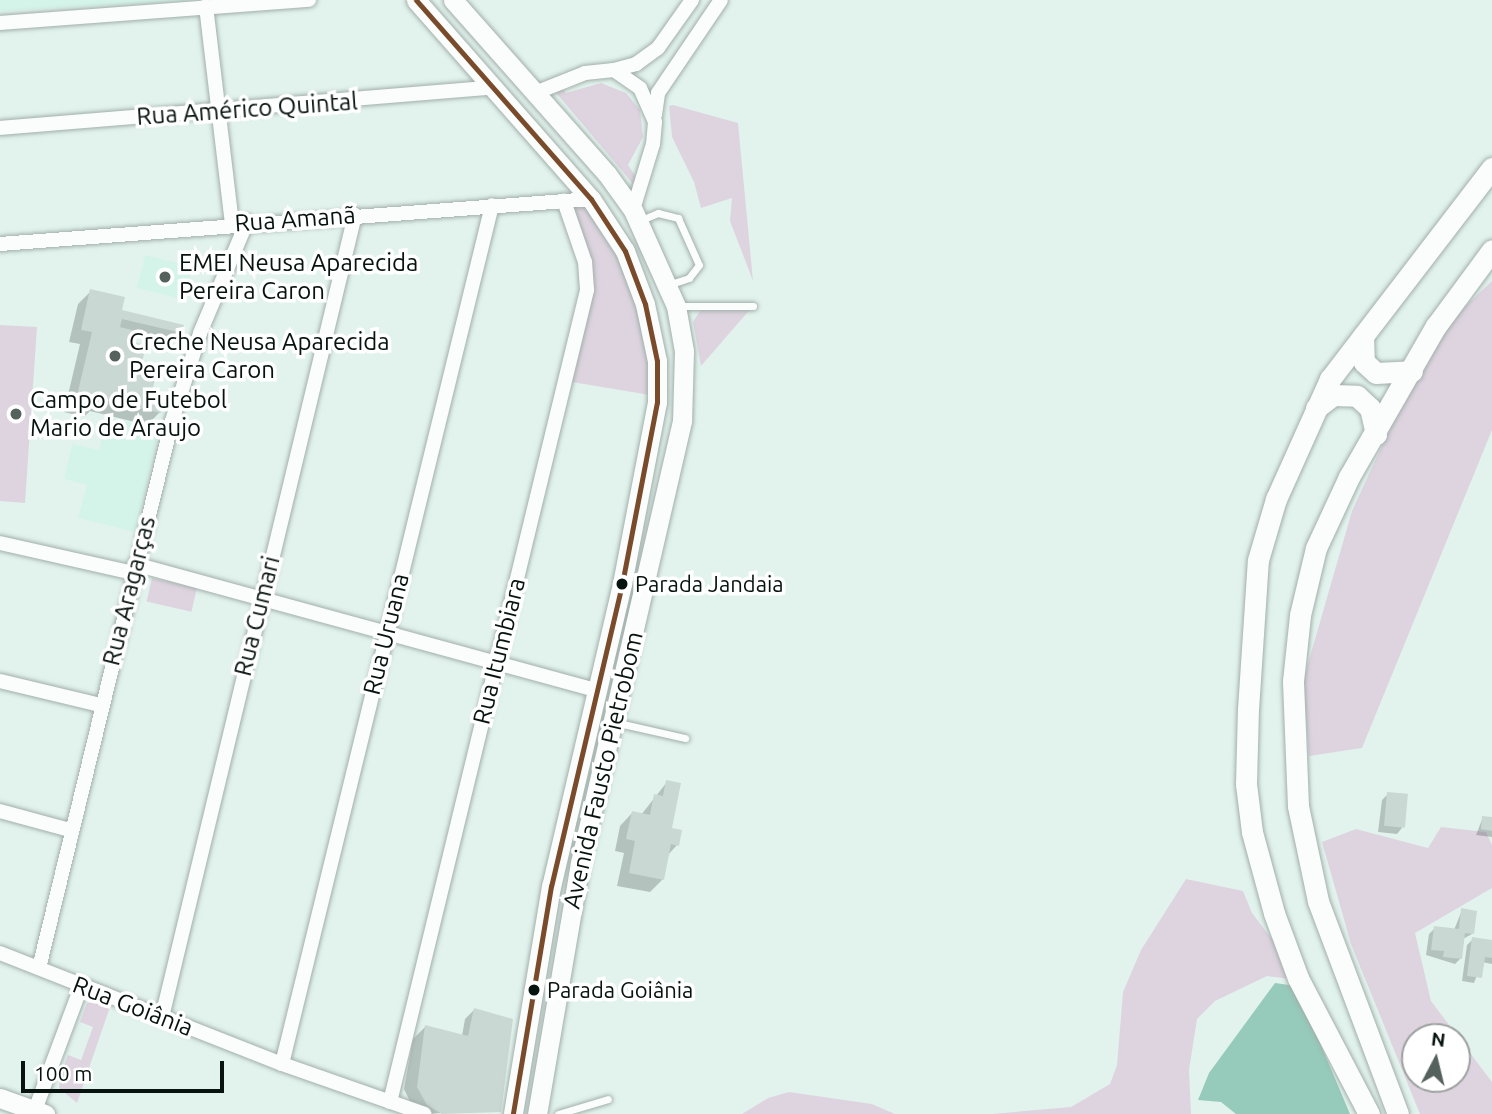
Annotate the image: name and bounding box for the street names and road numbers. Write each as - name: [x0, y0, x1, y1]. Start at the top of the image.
- street label: Rua Américo Quintal: [136, 87, 358, 131]
- street label: Rua Amanã: [234, 200, 356, 238]
- street label: Rua Aragarças: [97, 514, 161, 668]
- street label: Rua Cumari: [228, 553, 286, 679]
- street label: Rua Uruana: [357, 570, 415, 698]
- street label: Rua Itumbiara: [467, 575, 531, 727]
- street label: Avenida Fausto Pietrobom: [557, 629, 649, 911]
- street label: Rua Goiânia: [69, 970, 197, 1042]

